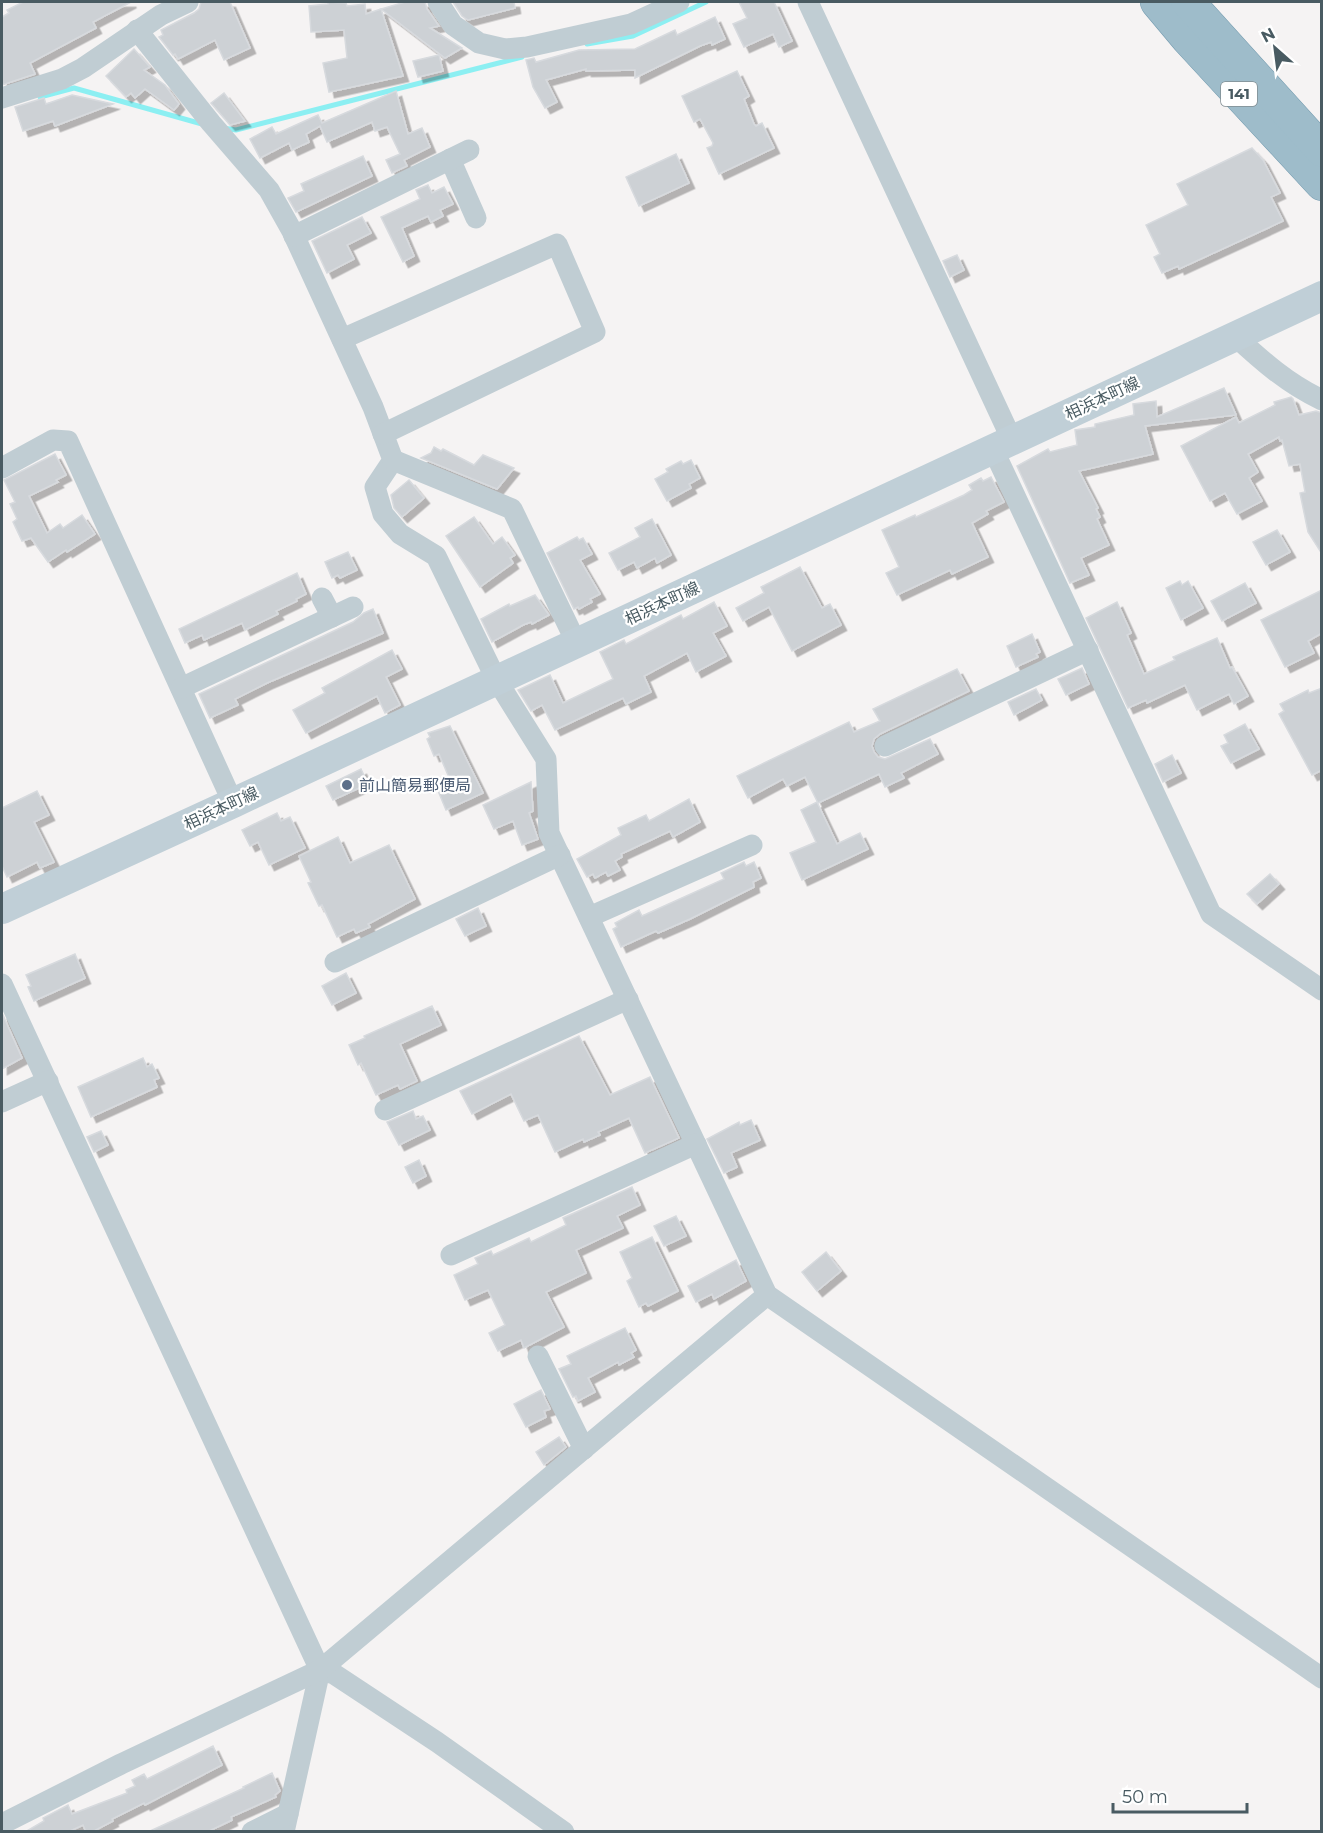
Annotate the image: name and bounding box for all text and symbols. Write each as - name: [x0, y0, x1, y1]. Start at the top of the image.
- north arrow: [1245, 18, 1305, 78]
- text: N: [1258, 24, 1278, 47]
- road number: 141: [1221, 82, 1257, 106]
- street label: 相浜本町線: [1062, 373, 1142, 424]
- street label: 相浜本町線: [622, 578, 702, 629]
- place label: 前山簡易郵便局: [359, 776, 471, 795]
- marker: 前山簡易郵便局: [340, 778, 354, 792]
- street label: 相浜本町線: [181, 783, 261, 834]
- scale bar: [1113, 1776, 1246, 1814]
- text: 50 m: [1122, 1786, 1168, 1808]

